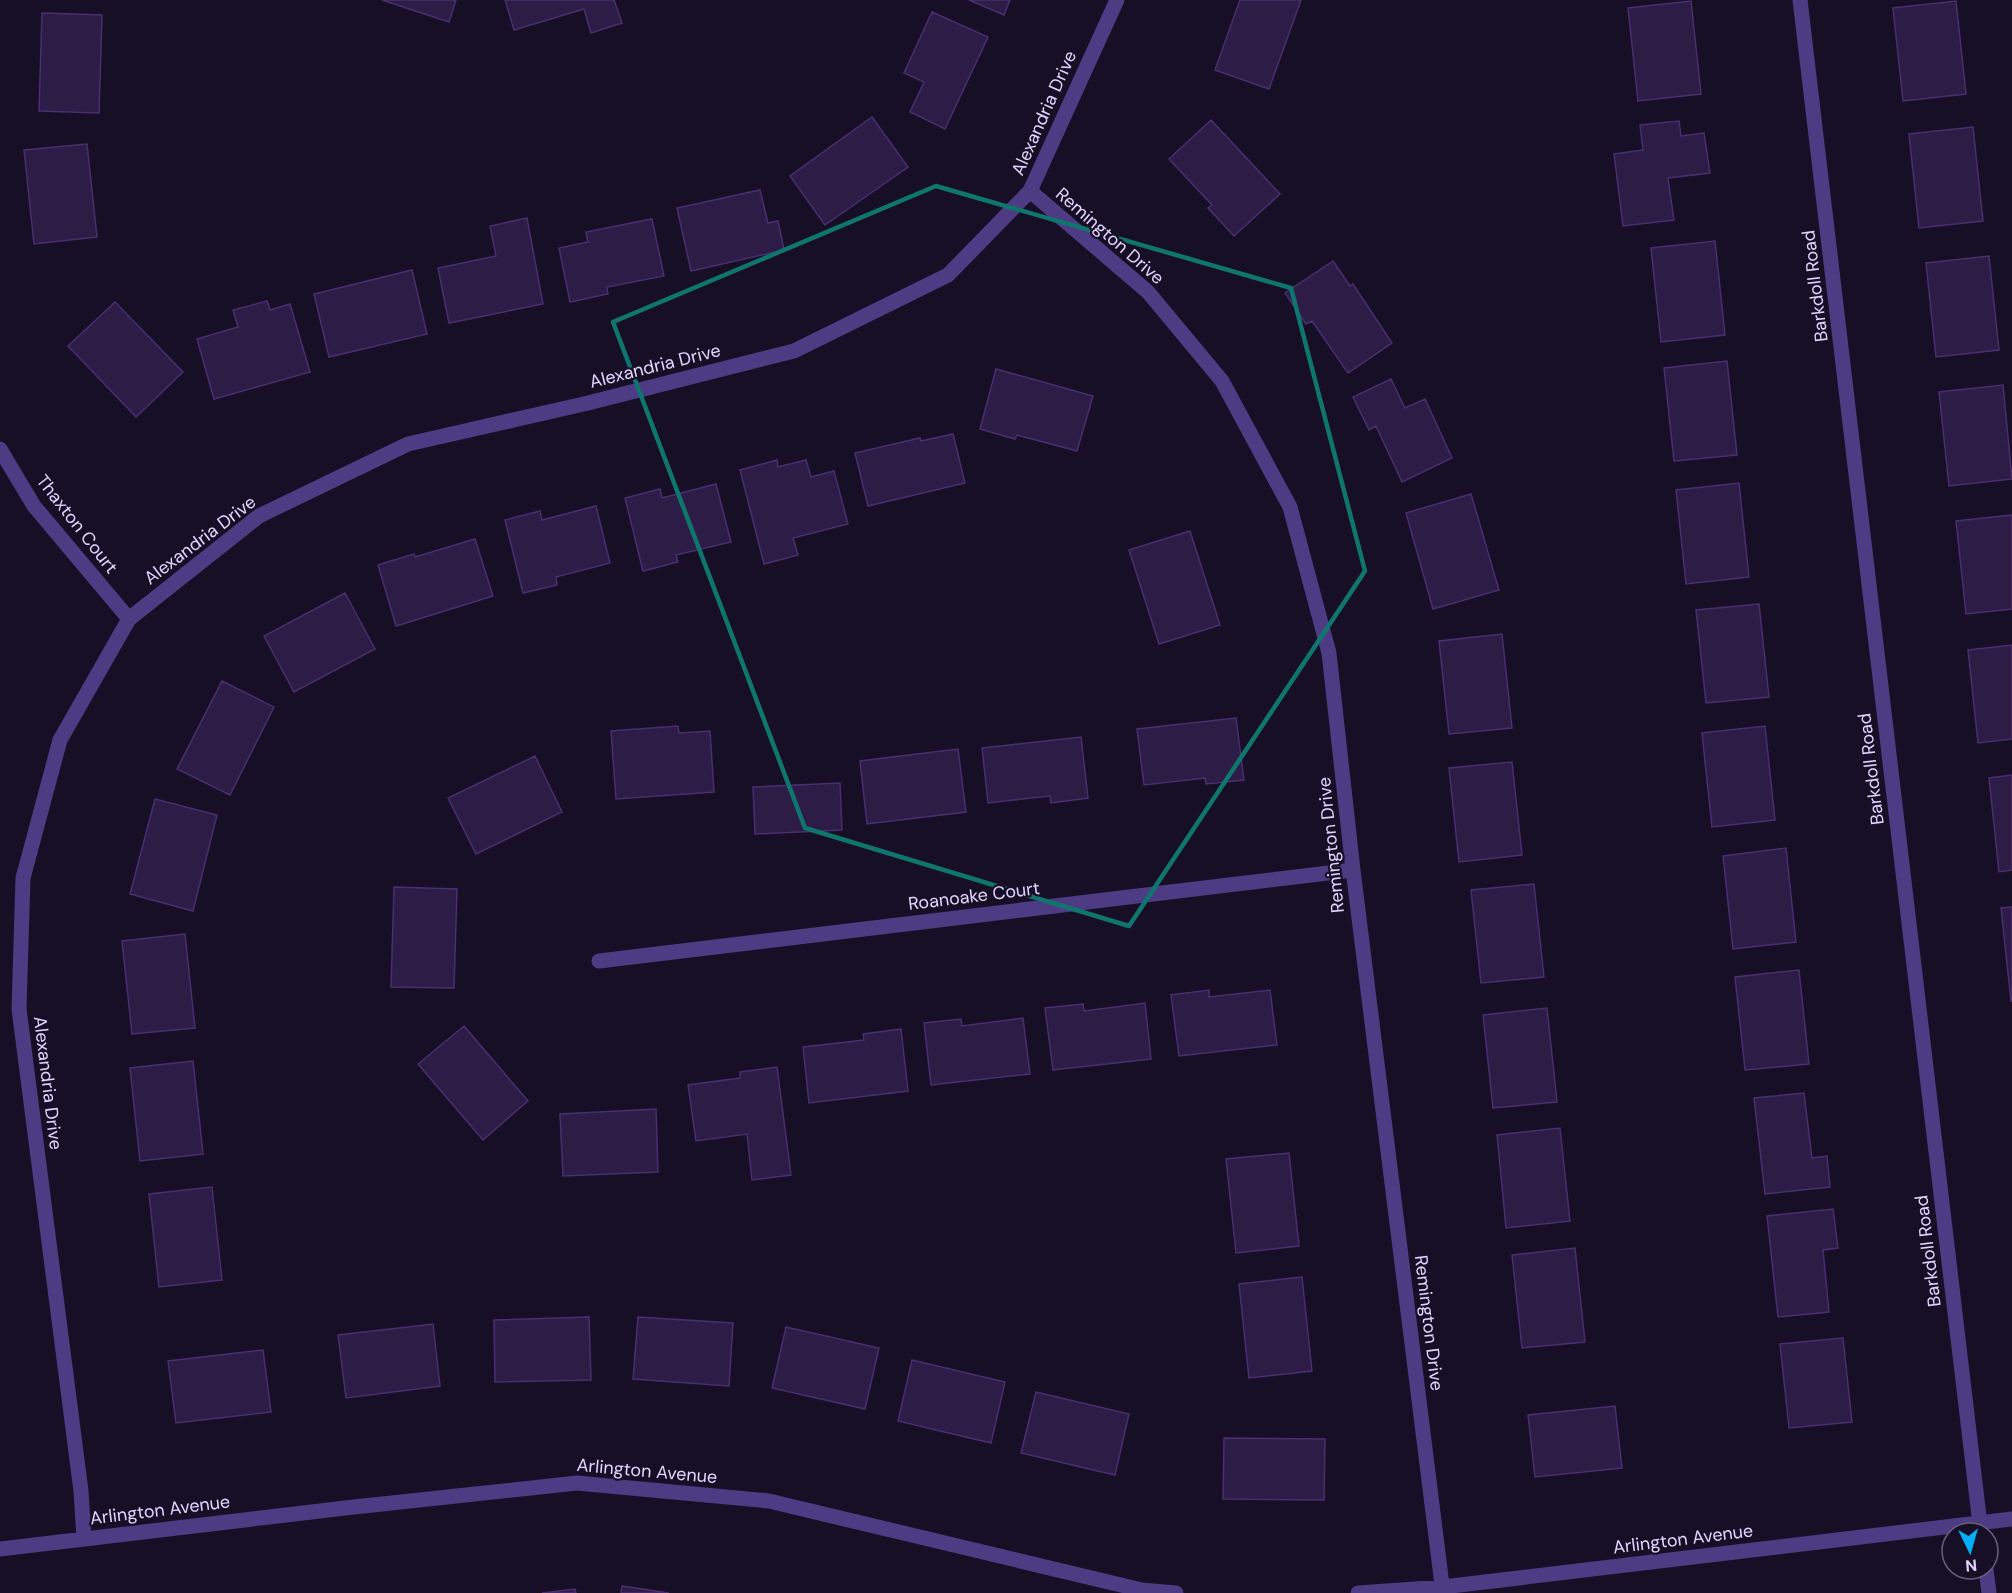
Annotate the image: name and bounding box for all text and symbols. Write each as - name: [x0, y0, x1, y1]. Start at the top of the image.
- street label: Alexandria Drive: [1006, 47, 1082, 179]
- street label: Remington Drive: [1051, 182, 1169, 290]
- street label: Barkdoll Road: [1796, 229, 1834, 343]
- street label: Alexandria Drive: [587, 338, 723, 394]
- street label: Thaxton Court: [31, 470, 123, 578]
- street label: Alexandria Drive: [139, 490, 261, 590]
- street label: Barkdoll Road: [1852, 712, 1890, 826]
- street label: Remington Drive: [1312, 776, 1350, 914]
- street label: Roanoake Court: [907, 876, 1041, 916]
- street label: Alexandria Drive: [28, 1015, 68, 1151]
- street label: Barkdoll Road: [1909, 1194, 1947, 1308]
- street label: Remington Drive: [1409, 1254, 1449, 1392]
- street label: Arlington Avenue: [576, 1453, 718, 1489]
- street label: Arlington Avenue: [89, 1489, 231, 1531]
- street label: Arlington Avenue: [1612, 1518, 1754, 1560]
- north arrow: [1940, 1521, 2000, 1581]
- text: N: [1965, 1554, 1978, 1576]

